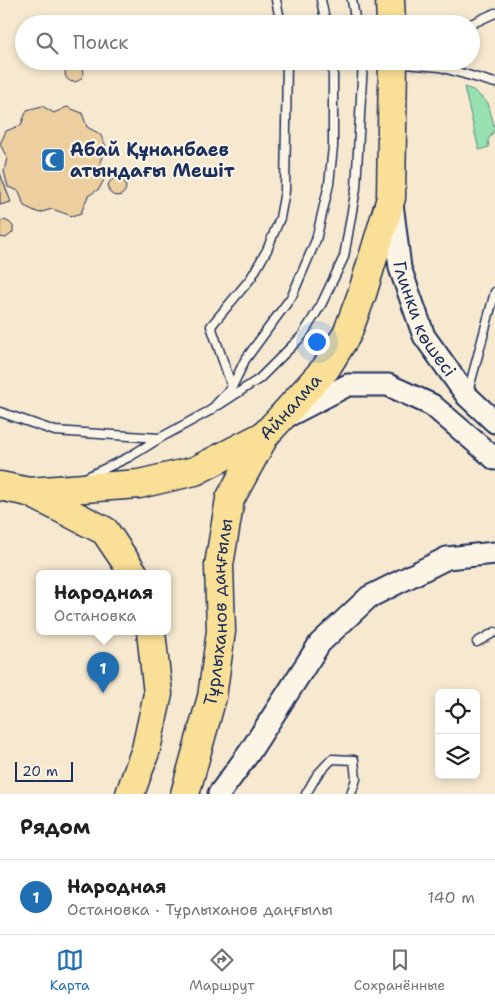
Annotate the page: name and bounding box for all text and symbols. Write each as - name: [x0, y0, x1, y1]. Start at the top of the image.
- search box: [15, 15, 480, 70]
- icon: search: [33, 29, 61, 57]
- text: Поиск: [73, 30, 128, 55]
- place label: Абай Құнанбаев атындағы Мешіт: [70, 138, 235, 183]
- mosque icon: Абай Құнанбаев атындағы Мешіт: [40, 147, 66, 173]
- street label: Глинки көшесі: [387, 260, 462, 382]
- your location: [304, 329, 330, 355]
- street label: Айналма: [254, 369, 327, 445]
- street label: Тұрлыханов даңғылы: [198, 517, 239, 709]
- popup: [36, 570, 171, 635]
- text: Народная: [54, 580, 153, 605]
- text: Остановка: [54, 605, 137, 626]
- pin: 1: [87, 652, 119, 693]
- map controls: [435, 689, 480, 779]
- button: locate: [435, 689, 480, 734]
- button: layers: [435, 734, 480, 779]
- scale bar: [15, 759, 72, 782]
- text: 20 m: [22, 762, 58, 780]
- text: Рядом: [20, 813, 90, 841]
- text: Народная: [67, 874, 167, 899]
- text: 1: [32, 887, 40, 908]
- text: 140 m: [428, 887, 475, 908]
- text: Остановка · Тұрлыханов даңғылы: [67, 899, 333, 920]
- tab: Карта: [50, 946, 90, 994]
- tab: Маршрут: [189, 946, 254, 994]
- tab: Сохранённые: [354, 946, 445, 994]

